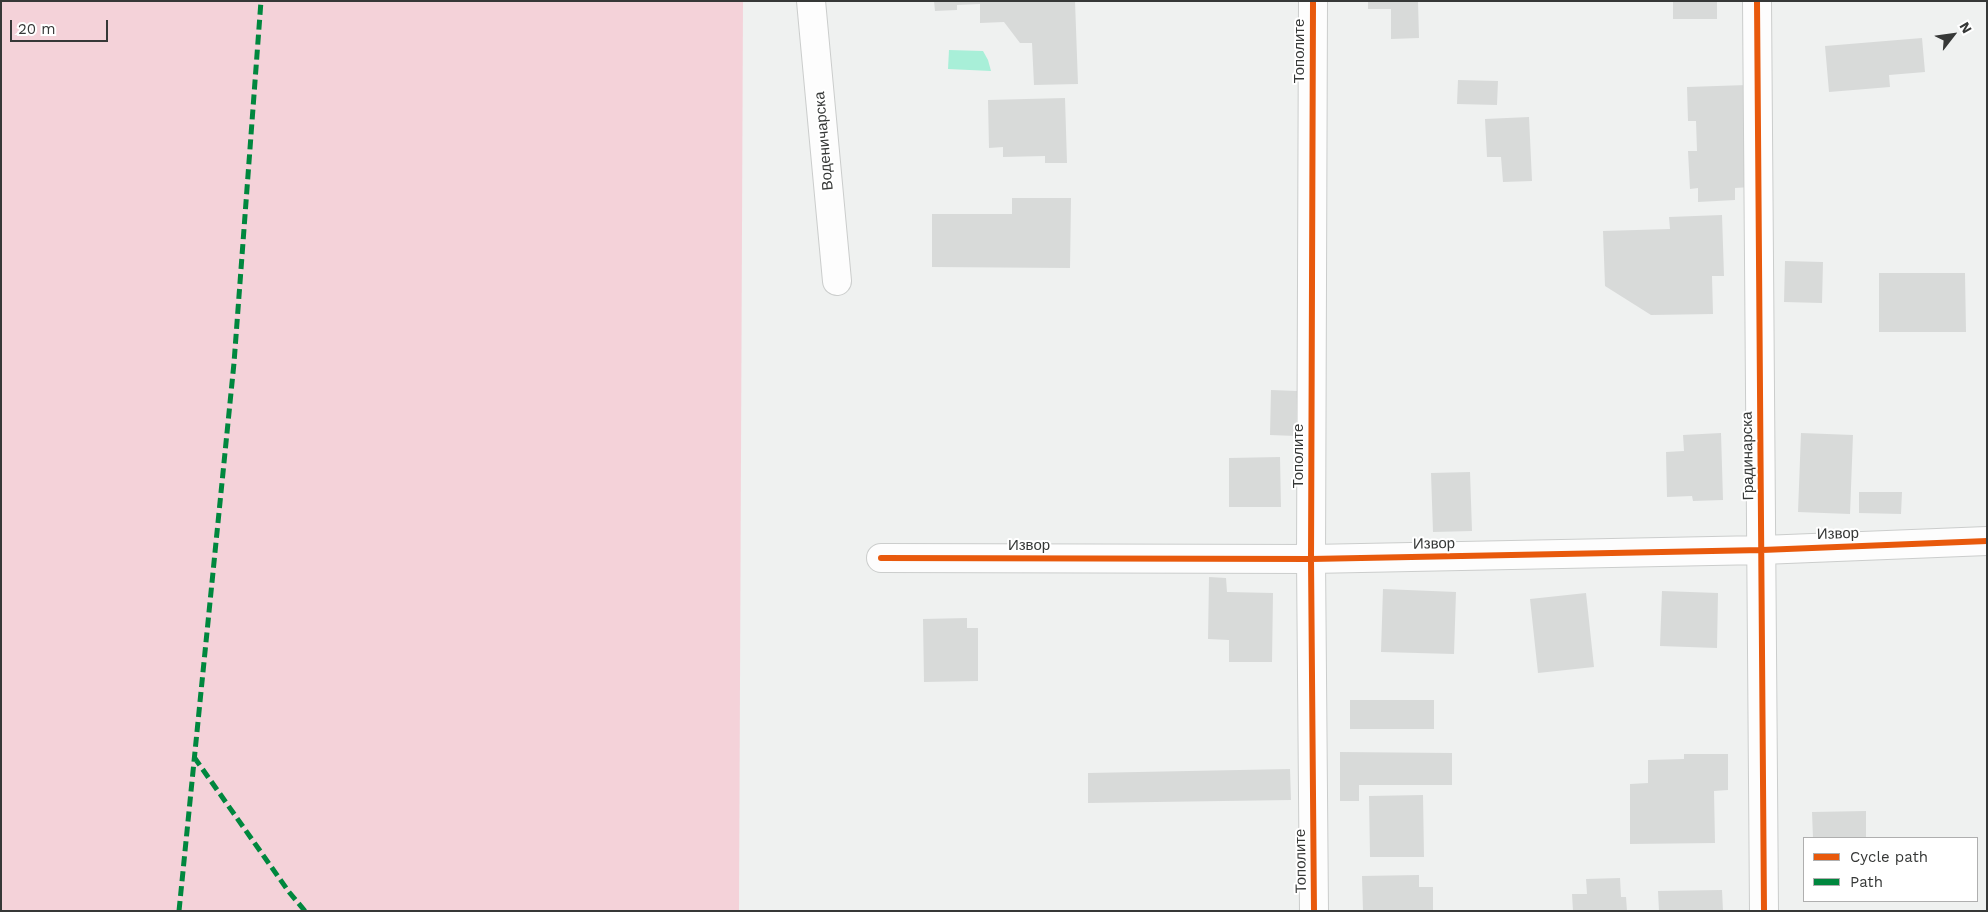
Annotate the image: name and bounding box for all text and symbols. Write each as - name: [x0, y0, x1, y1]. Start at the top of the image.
- scale bar: [12, 10, 110, 42]
- north arrow: [1928, 10, 1978, 60]
- street label: Тополите: [1291, 19, 1309, 83]
- text: N: [1956, 19, 1976, 36]
- text: 20 m: [18, 20, 56, 38]
- street label: Воденичарска: [811, 91, 837, 191]
- street label: Градинарска: [1738, 411, 1758, 501]
- street label: Тополите: [1290, 424, 1308, 488]
- street label: Извор: [1817, 524, 1859, 544]
- street label: Извор: [1413, 535, 1455, 553]
- street label: Извор: [1008, 537, 1050, 555]
- street label: Тополите: [1291, 829, 1311, 893]
- legend: [1803, 837, 1978, 902]
- text: Cycle path: [1850, 848, 1928, 866]
- text: Path: [1850, 873, 1883, 891]

